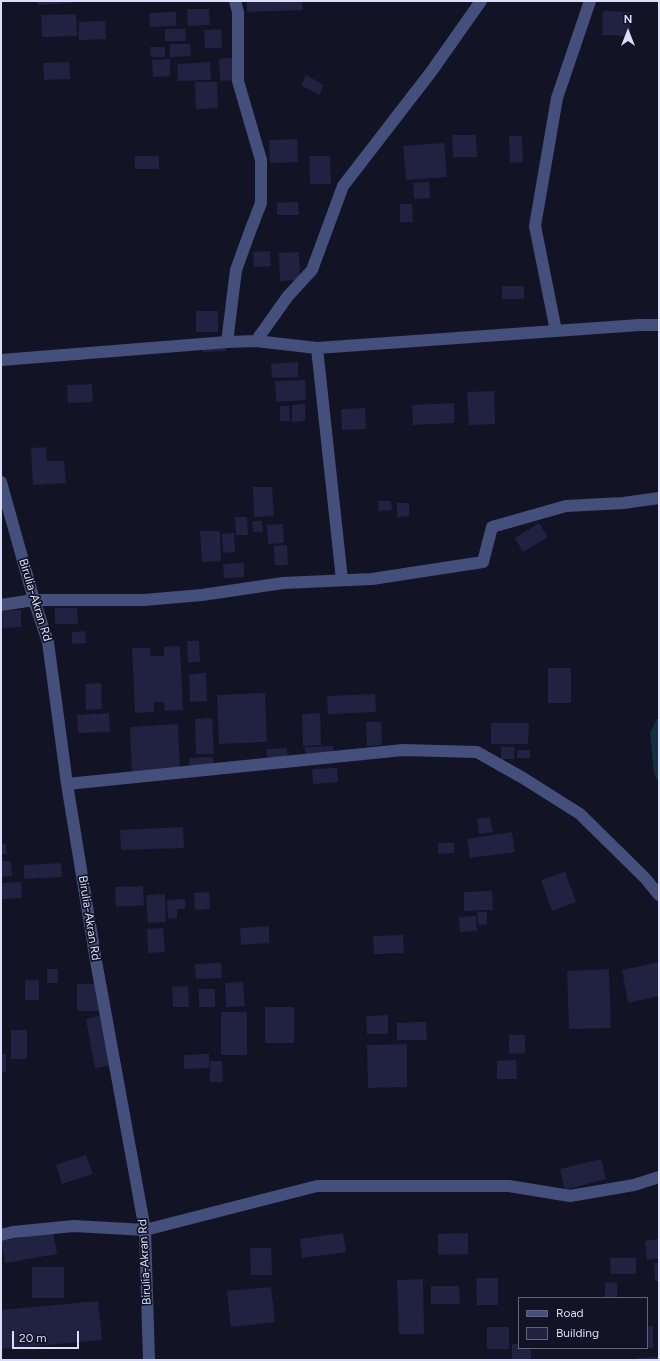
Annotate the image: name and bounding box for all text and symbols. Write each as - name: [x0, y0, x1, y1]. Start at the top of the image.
- north arrow: [608, 12, 648, 52]
- text: N: [624, 13, 632, 26]
- street label: Birulia-Akran Rd: [16, 557, 54, 643]
- street label: Birulia-Akran Rd: [75, 875, 103, 961]
- street label: Birulia-Akran Rd: [136, 1219, 154, 1305]
- legend: [518, 1297, 648, 1349]
- text: Road: [556, 1306, 584, 1320]
- scale bar: [14, 1323, 81, 1349]
- text: Building: [556, 1326, 599, 1340]
- text: 20 m: [19, 1331, 47, 1345]

